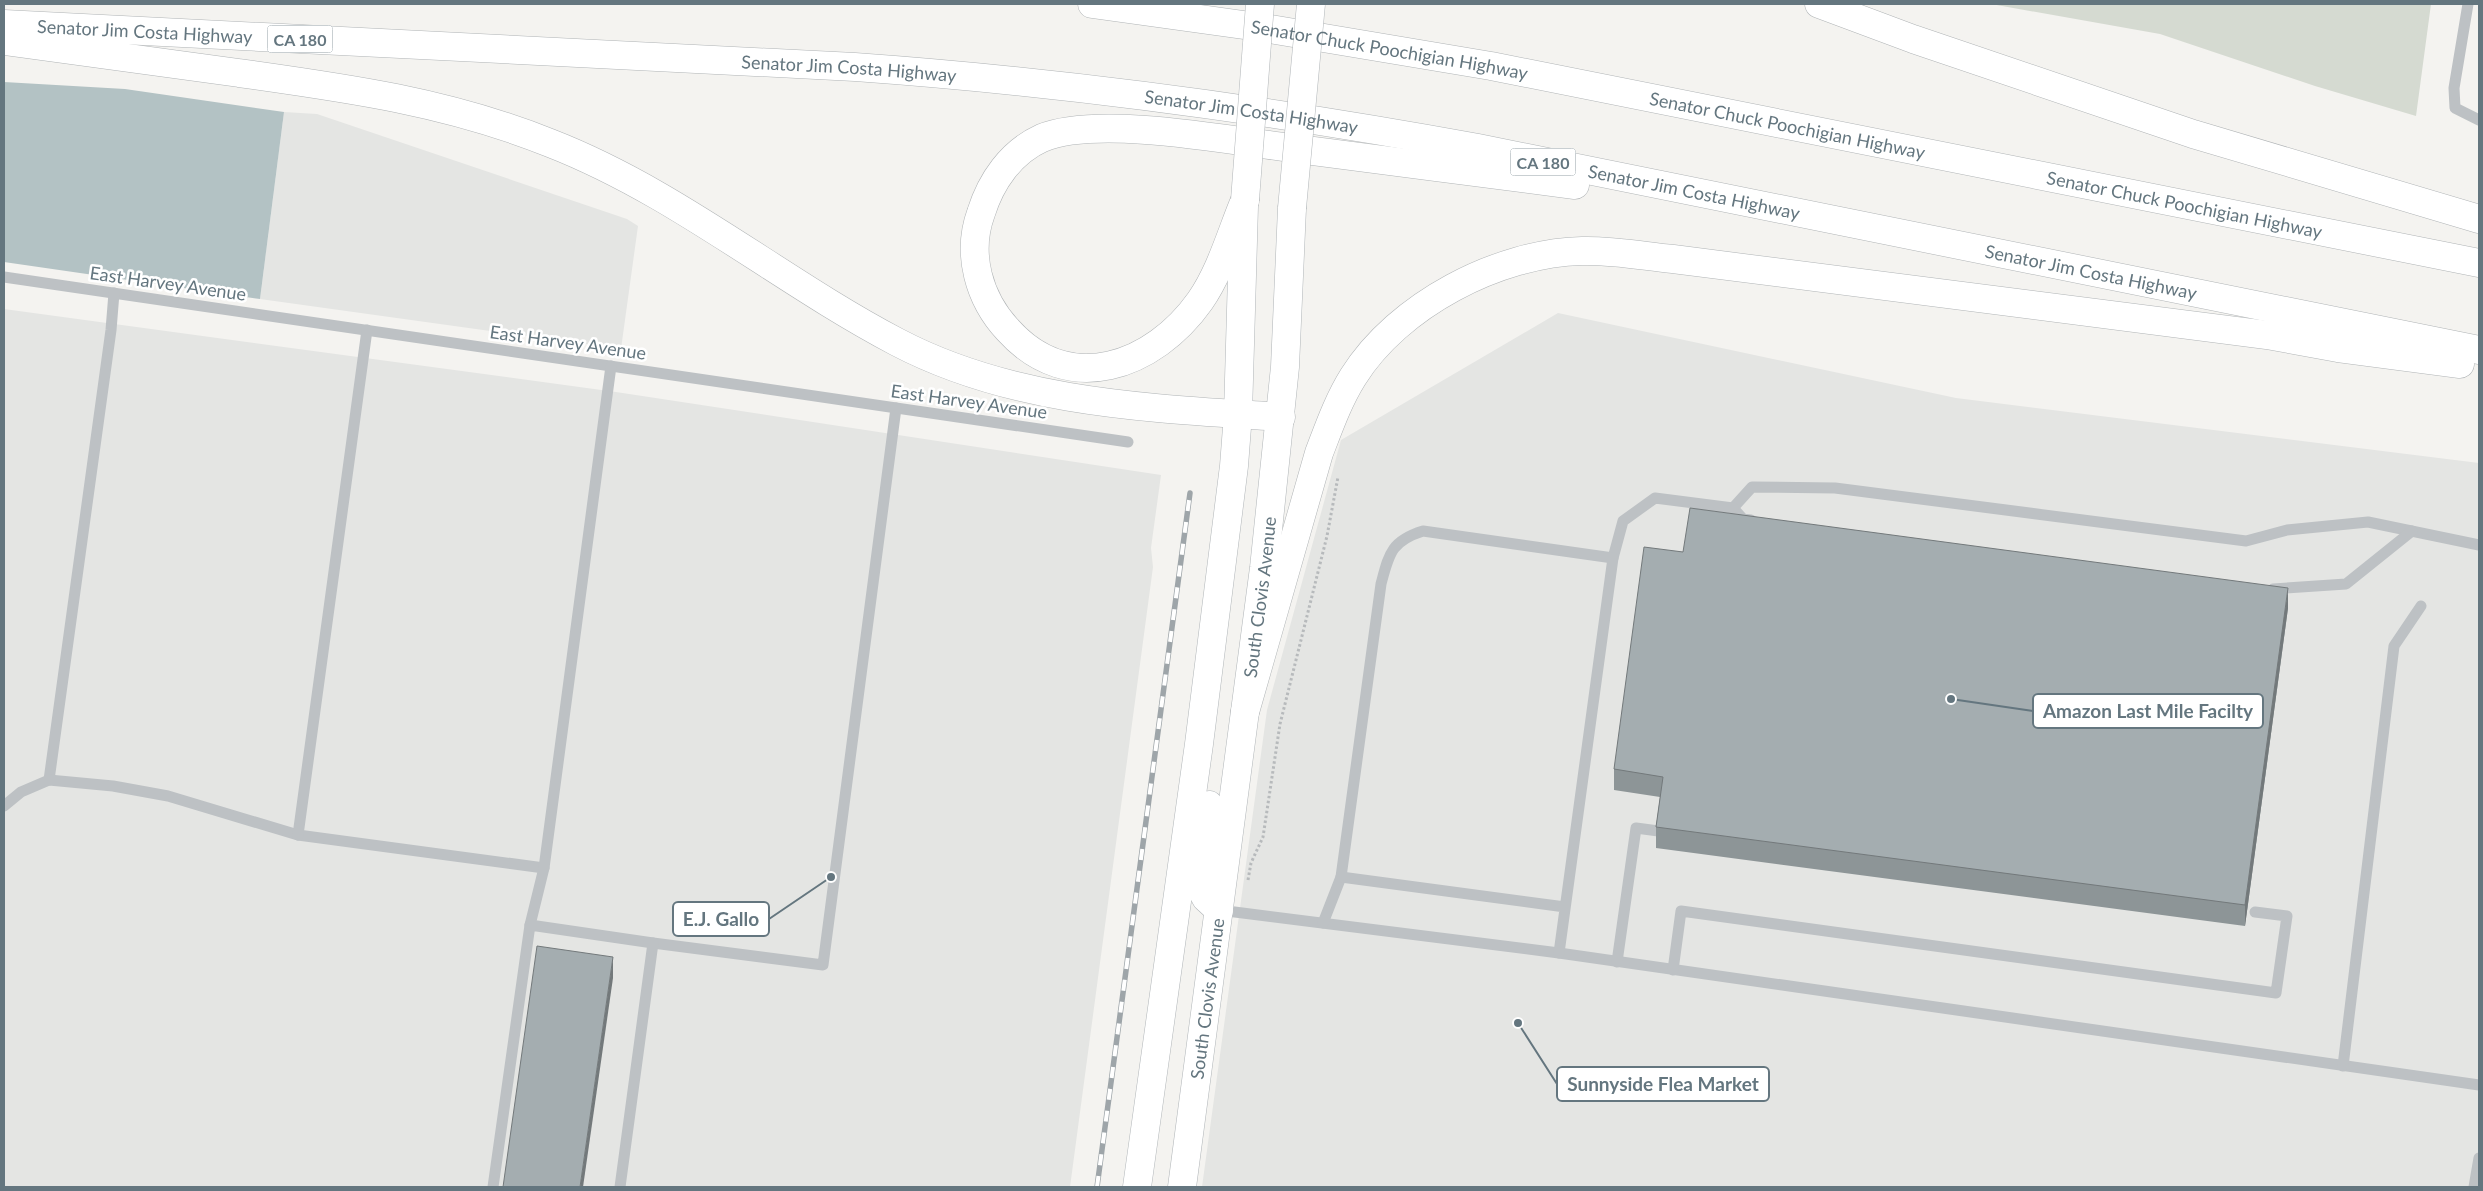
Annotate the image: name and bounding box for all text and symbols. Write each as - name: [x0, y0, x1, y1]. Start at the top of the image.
- street label: Senator Jim Costa Highway: [37, 15, 254, 48]
- street label: Senator Chuck Poochigian Highway: [1250, 15, 1531, 84]
- road number: CA 180: [268, 26, 332, 52]
- street label: Senator Jim Costa Highway: [741, 50, 958, 86]
- street label: Senator Jim Costa Highway: [1143, 85, 1360, 138]
- street label: Senator Chuck Poochigian Highway: [1648, 87, 1928, 163]
- road number: CA 180: [1510, 148, 1576, 176]
- street label: Senator Jim Costa Highway: [1586, 159, 1803, 224]
- street label: Senator Chuck Poochigian Highway: [2045, 166, 2325, 243]
- street label: Senator Jim Costa Highway: [1983, 240, 2199, 304]
- street label: East Harvey Avenue: [88, 261, 248, 305]
- street label: East Harvey Avenue: [488, 320, 648, 364]
- street label: East Harvey Avenue: [889, 379, 1049, 423]
- street label: South Clovis Avenue: [1239, 515, 1280, 679]
- callout: Amazon Last Mile Facilty: [2033, 694, 2263, 728]
- text: Amazon Last Mile Facilty: [2042, 699, 2254, 722]
- callout: E.J. Gallo: [673, 902, 769, 936]
- text: E.J. Gallo: [683, 907, 759, 930]
- street label: South Clovis Avenue: [1185, 917, 1229, 1081]
- callout: Sunnyside Flea Market: [1557, 1067, 1769, 1101]
- text: Sunnyside Flea Market: [1567, 1072, 1759, 1095]

